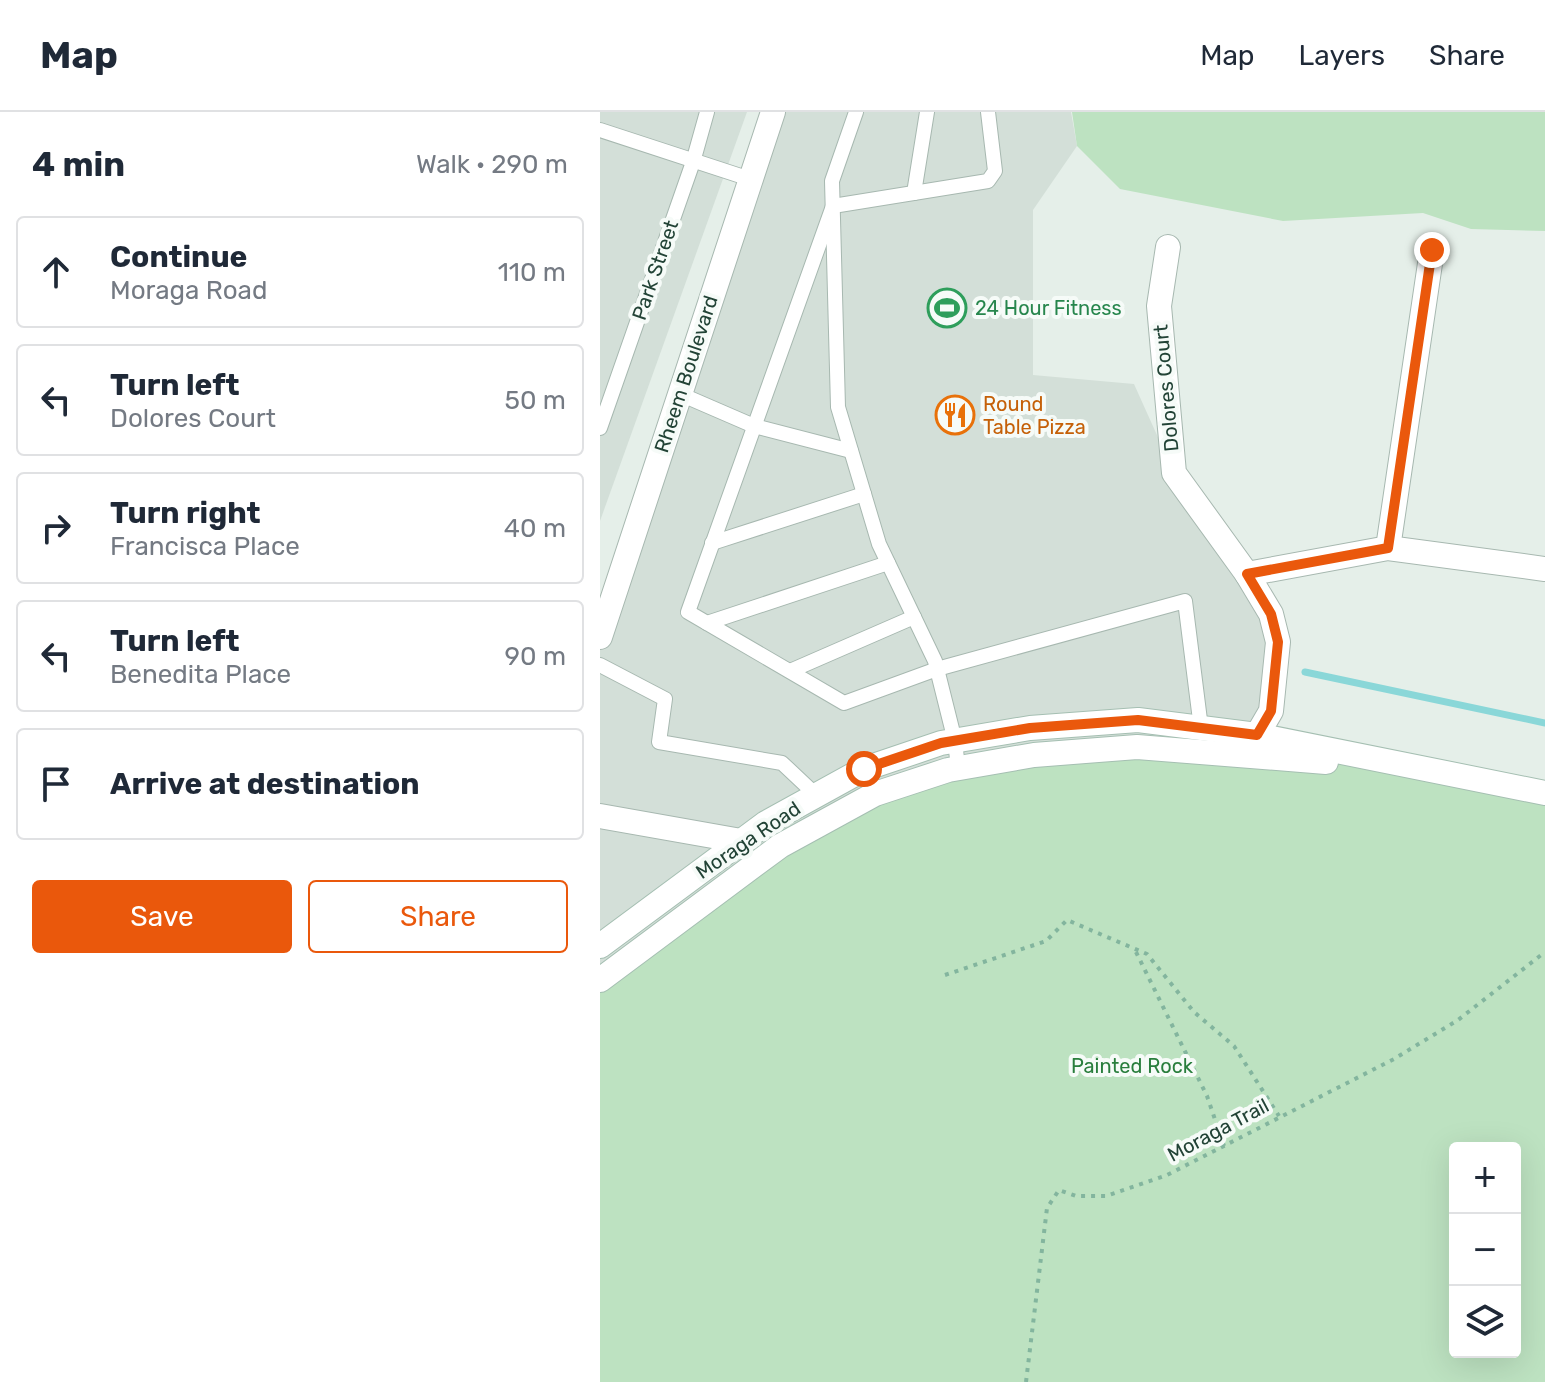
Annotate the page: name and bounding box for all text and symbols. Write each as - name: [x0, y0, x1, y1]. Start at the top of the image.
- text: Map: [40, 32, 118, 78]
- text: Map: [1200, 39, 1255, 72]
- text: Layers: [1299, 39, 1385, 72]
- text: Share: [1429, 39, 1505, 72]
- text: 4 min: [32, 144, 125, 185]
- text: Walk · 290 m: [416, 149, 568, 180]
- street label: Park Street: [627, 217, 683, 323]
- route end: [1414, 232, 1450, 268]
- text: Continue: [110, 239, 247, 275]
- icon: ahead: [34, 250, 78, 294]
- text: 110 m: [498, 257, 566, 288]
- text: Moraga Road: [110, 275, 267, 306]
- sports icon: 24 Hour Fitness: [926, 287, 968, 329]
- street label: Rheem Boulevard: [649, 292, 723, 456]
- place label: 24 Hour Fitness: [975, 296, 1122, 320]
- street label: Dolores Court: [1148, 323, 1184, 453]
- text: Turn left: [110, 367, 240, 403]
- icon: left: [34, 378, 78, 422]
- text: 50 m: [505, 385, 566, 416]
- place label: Round Table Pizza: [983, 392, 1086, 439]
- restaurant icon: Round Table Pizza: [934, 394, 976, 436]
- text: Dolores Court: [110, 403, 276, 434]
- text: Turn right: [110, 495, 261, 531]
- icon: right: [34, 506, 78, 550]
- text: 40 m: [504, 513, 566, 544]
- text: Francisca Place: [110, 531, 300, 562]
- text: Turn left: [110, 623, 240, 659]
- icon: left: [34, 634, 78, 678]
- text: 90 m: [505, 641, 566, 672]
- text: Benedita Place: [110, 659, 291, 690]
- route start: [846, 751, 882, 787]
- icon: arrive: [34, 762, 78, 806]
- text: Arrive at destination: [110, 766, 420, 802]
- street label: Moraga Road: [691, 796, 805, 884]
- button: Save: [32, 880, 292, 953]
- button: Share: [308, 880, 568, 953]
- park label: Painted Rock: [1071, 1054, 1194, 1078]
- street label: Moraga Trail: [1163, 1093, 1273, 1167]
- map controls: [1449, 1142, 1521, 1358]
- button: +: [1449, 1142, 1521, 1214]
- button: −: [1449, 1214, 1521, 1286]
- button: layers: [1449, 1286, 1521, 1358]

